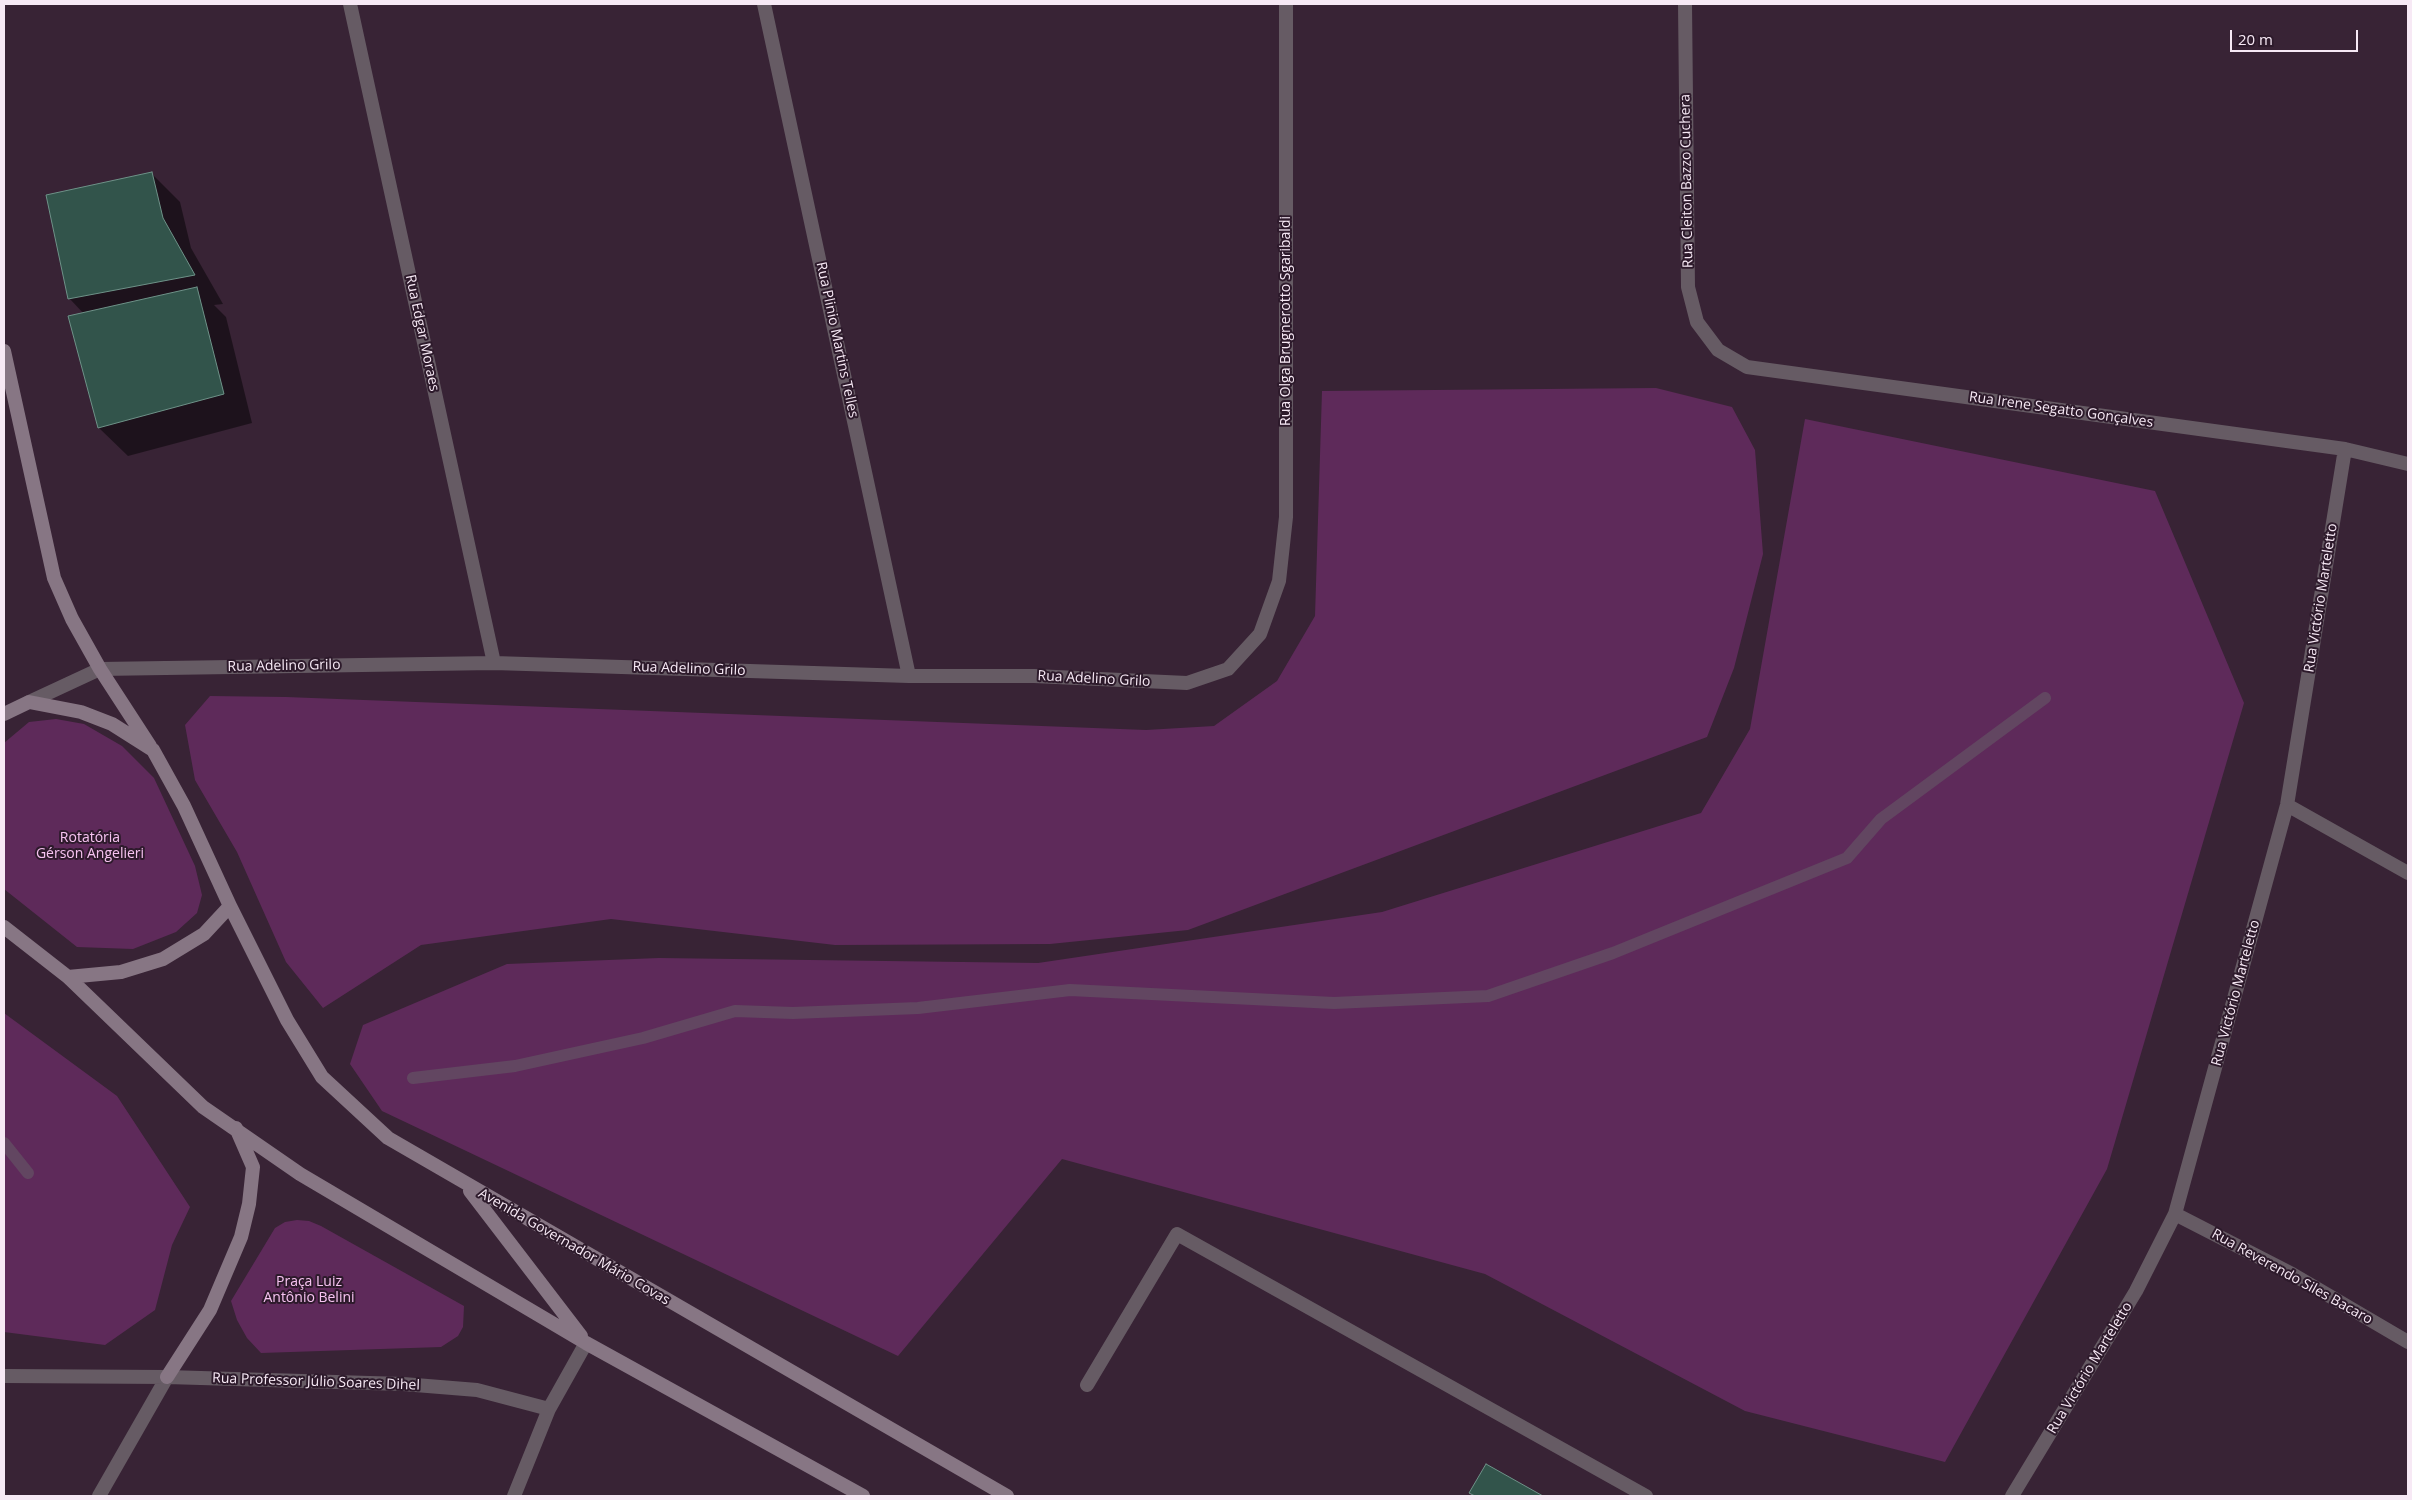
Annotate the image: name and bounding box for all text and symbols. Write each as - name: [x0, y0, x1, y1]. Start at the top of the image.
- scale bar: [2232, 20, 2360, 52]
- text: 20 m: [2238, 29, 2273, 49]
- street label: Rua Cleiton Bazzo Cuchera: [1677, 94, 1697, 268]
- street label: Rua Olga Brugnerotto Sgaribaldi: [1278, 216, 1294, 426]
- street label: Rua Plinio Martins Telles: [812, 260, 862, 420]
- street label: Rua Edgar Moraes: [401, 273, 443, 393]
- street label: Rua Irene Segatto Gonçalves: [1968, 389, 2154, 431]
- street label: Rua Victório Marteletto: [2301, 522, 2341, 674]
- street label: Rua Adelino Grilo: [227, 657, 341, 675]
- street label: Rua Adelino Grilo: [632, 659, 746, 679]
- street label: Rua Adelino Grilo: [1037, 668, 1151, 690]
- park label: Rotatória Gérson Angelieri: [36, 830, 144, 862]
- street label: Rua Victório Marteletto: [2208, 918, 2264, 1068]
- street label: Avenida Governador Mário Covas: [475, 1185, 673, 1309]
- street label: Rua Reverendo Siles Bacaro: [2209, 1226, 2375, 1328]
- park label: Praça Luiz Antônio Belini: [263, 1274, 355, 1306]
- street label: Rua Victório Marteletto: [2044, 1299, 2136, 1437]
- street label: Rua Professor Júlio Soares Dihel: [212, 1370, 420, 1394]

